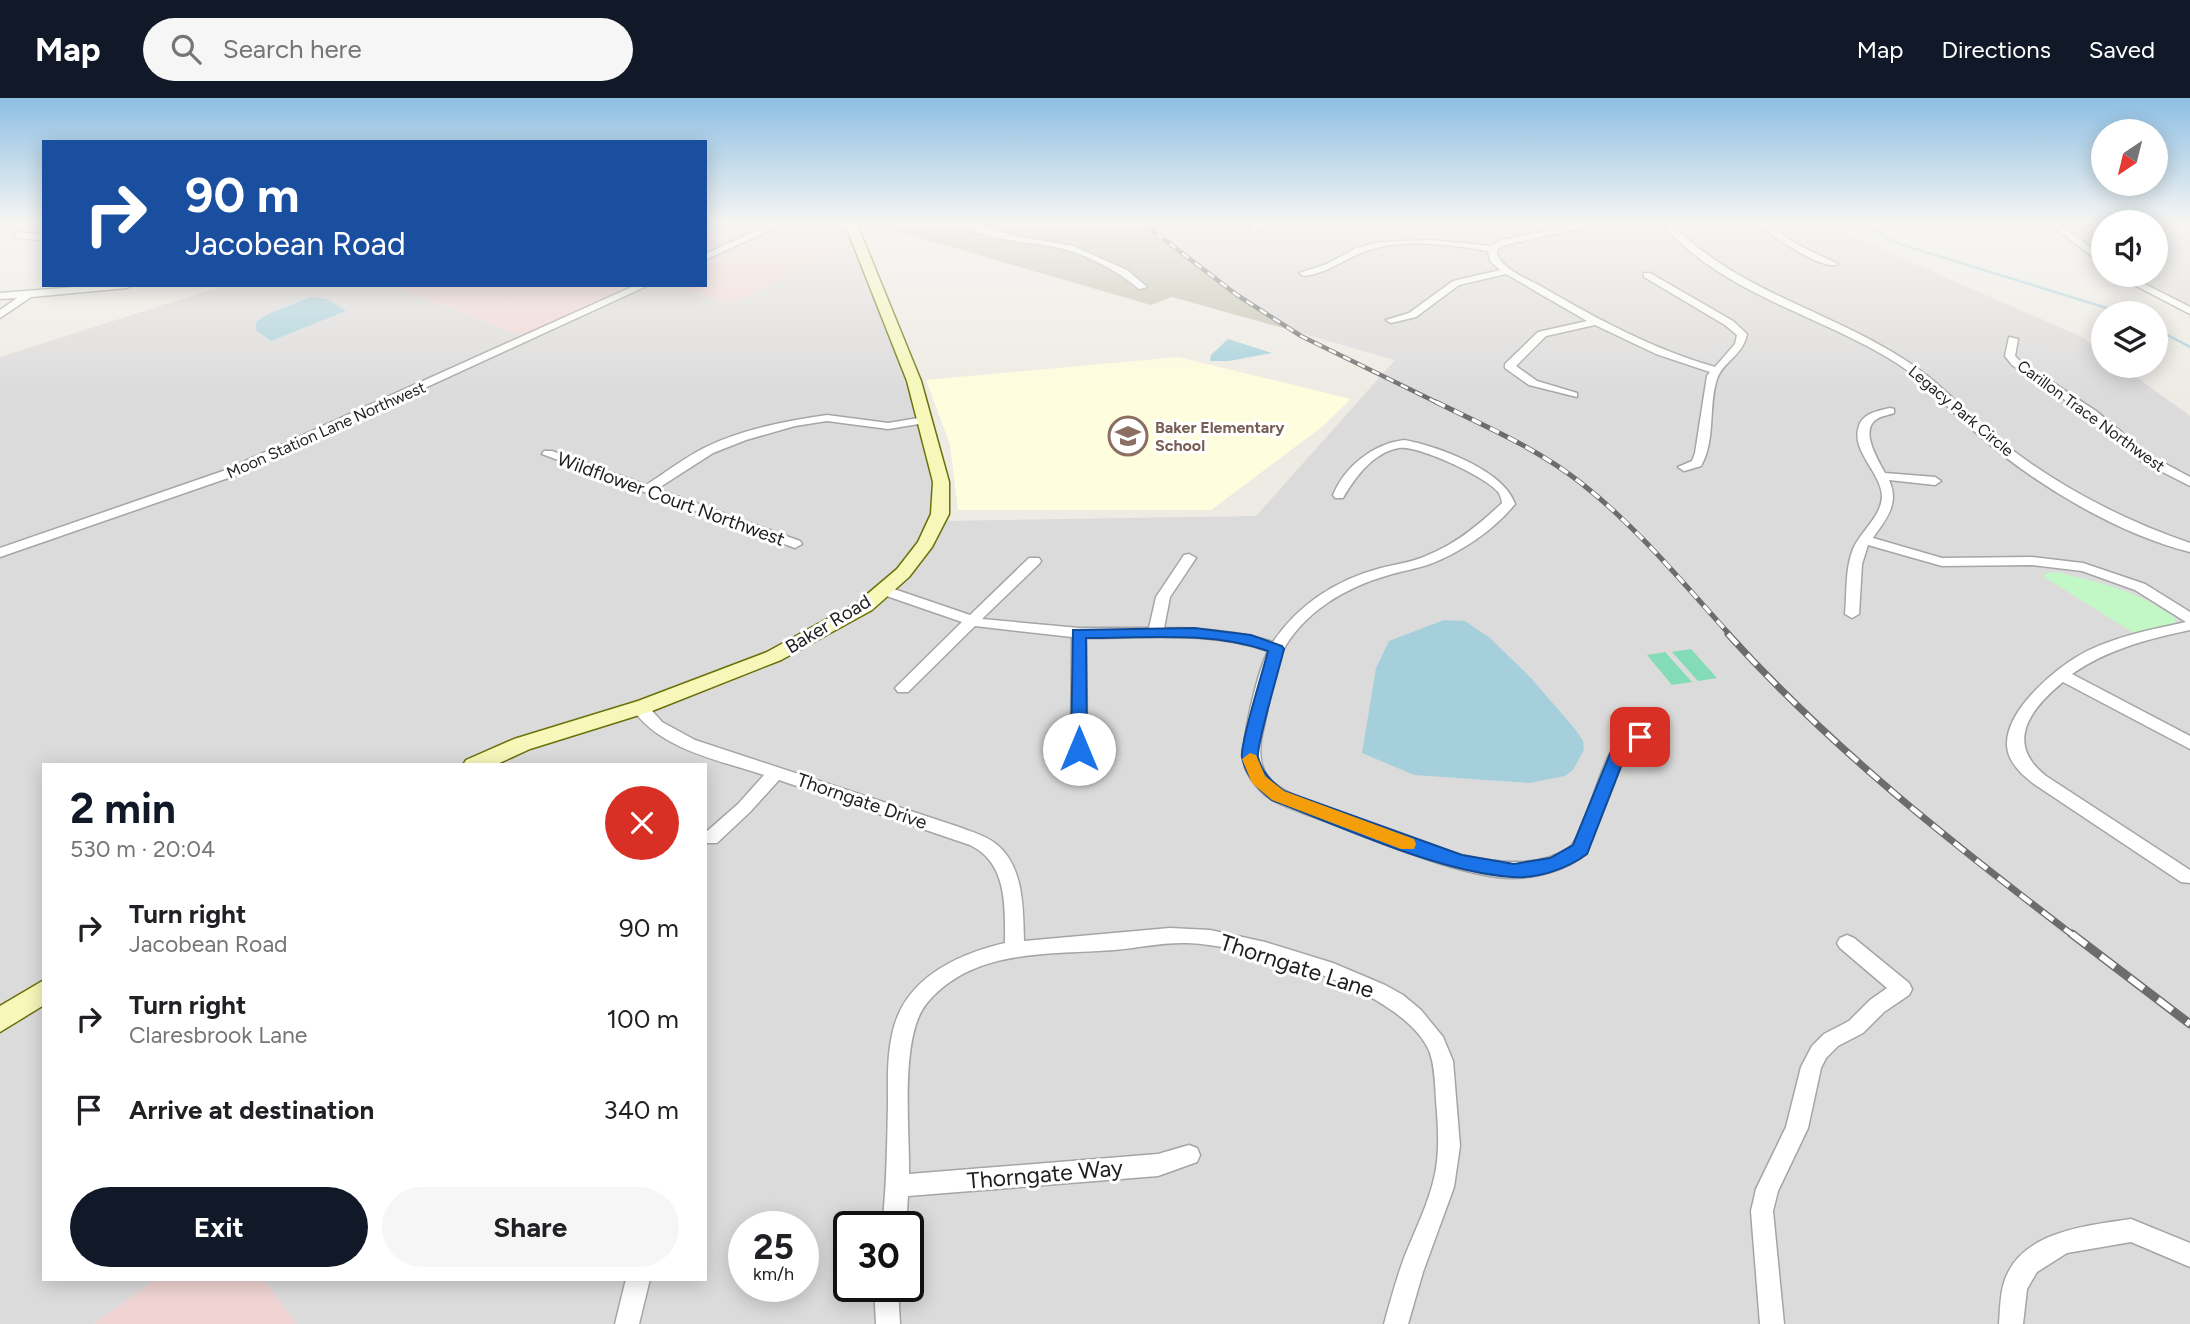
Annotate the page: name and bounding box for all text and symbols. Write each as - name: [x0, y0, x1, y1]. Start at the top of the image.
- search box: [143, 18, 633, 81]
- text: Map: [35, 30, 101, 69]
- icon: search: [167, 30, 205, 68]
- text: Search here: [223, 33, 362, 65]
- text: Map: [1857, 35, 1903, 64]
- text: Directions: [1941, 35, 2051, 64]
- text: Saved: [2089, 35, 2155, 64]
- north arrow: [2091, 119, 2168, 196]
- map controls: [2091, 119, 2168, 378]
- text: 90 m: [185, 165, 300, 224]
- icon: right: [70, 168, 161, 259]
- button: sound: [2091, 210, 2168, 287]
- text: Jacobean Road: [185, 225, 406, 263]
- button: layers: [2091, 301, 2168, 378]
- street label: Carillon Trace Northwest: [2014, 356, 2168, 476]
- street label: Legacy Park Circle: [1905, 361, 2018, 461]
- street label: Moon Station Lane Northwest: [224, 377, 428, 483]
- school or university icon: Baker Elementary School: [1107, 415, 1149, 457]
- place label: Baker Elementary School: [1155, 418, 1285, 455]
- street label: Wildflower Court Northwest: [554, 447, 788, 551]
- street label: Baker Road: [781, 590, 875, 658]
- pin: [1610, 707, 1670, 767]
- position arrow: [1042, 712, 1116, 786]
- icon: arrive: [1621, 718, 1659, 756]
- street label: Thorngate Drive: [794, 768, 930, 834]
- text: 2 min: [70, 783, 176, 834]
- button: close: [605, 786, 679, 860]
- text: 530 m · 20:04: [70, 835, 215, 863]
- text: Turn right: [129, 898, 246, 930]
- icon: right: [70, 909, 108, 947]
- text: 90 m: [619, 912, 679, 944]
- street label: Thorngate Lane: [1216, 928, 1378, 1004]
- text: Jacobean Road: [129, 930, 288, 958]
- text: Turn right: [129, 989, 246, 1021]
- icon: right: [70, 1000, 108, 1038]
- text: 100 m: [606, 1003, 679, 1035]
- text: Claresbrook Lane: [129, 1021, 307, 1049]
- icon: arrive: [70, 1091, 108, 1129]
- text: Arrive at destination: [129, 1094, 374, 1126]
- text: 340 m: [603, 1094, 679, 1126]
- street label: Thorngate Way: [966, 1153, 1124, 1195]
- button: Exit: [70, 1187, 368, 1267]
- button: Share: [382, 1187, 679, 1267]
- speed limit sign: 30: [833, 1211, 924, 1302]
- text: 25: [753, 1226, 794, 1268]
- text: km/h: [753, 1263, 794, 1285]

